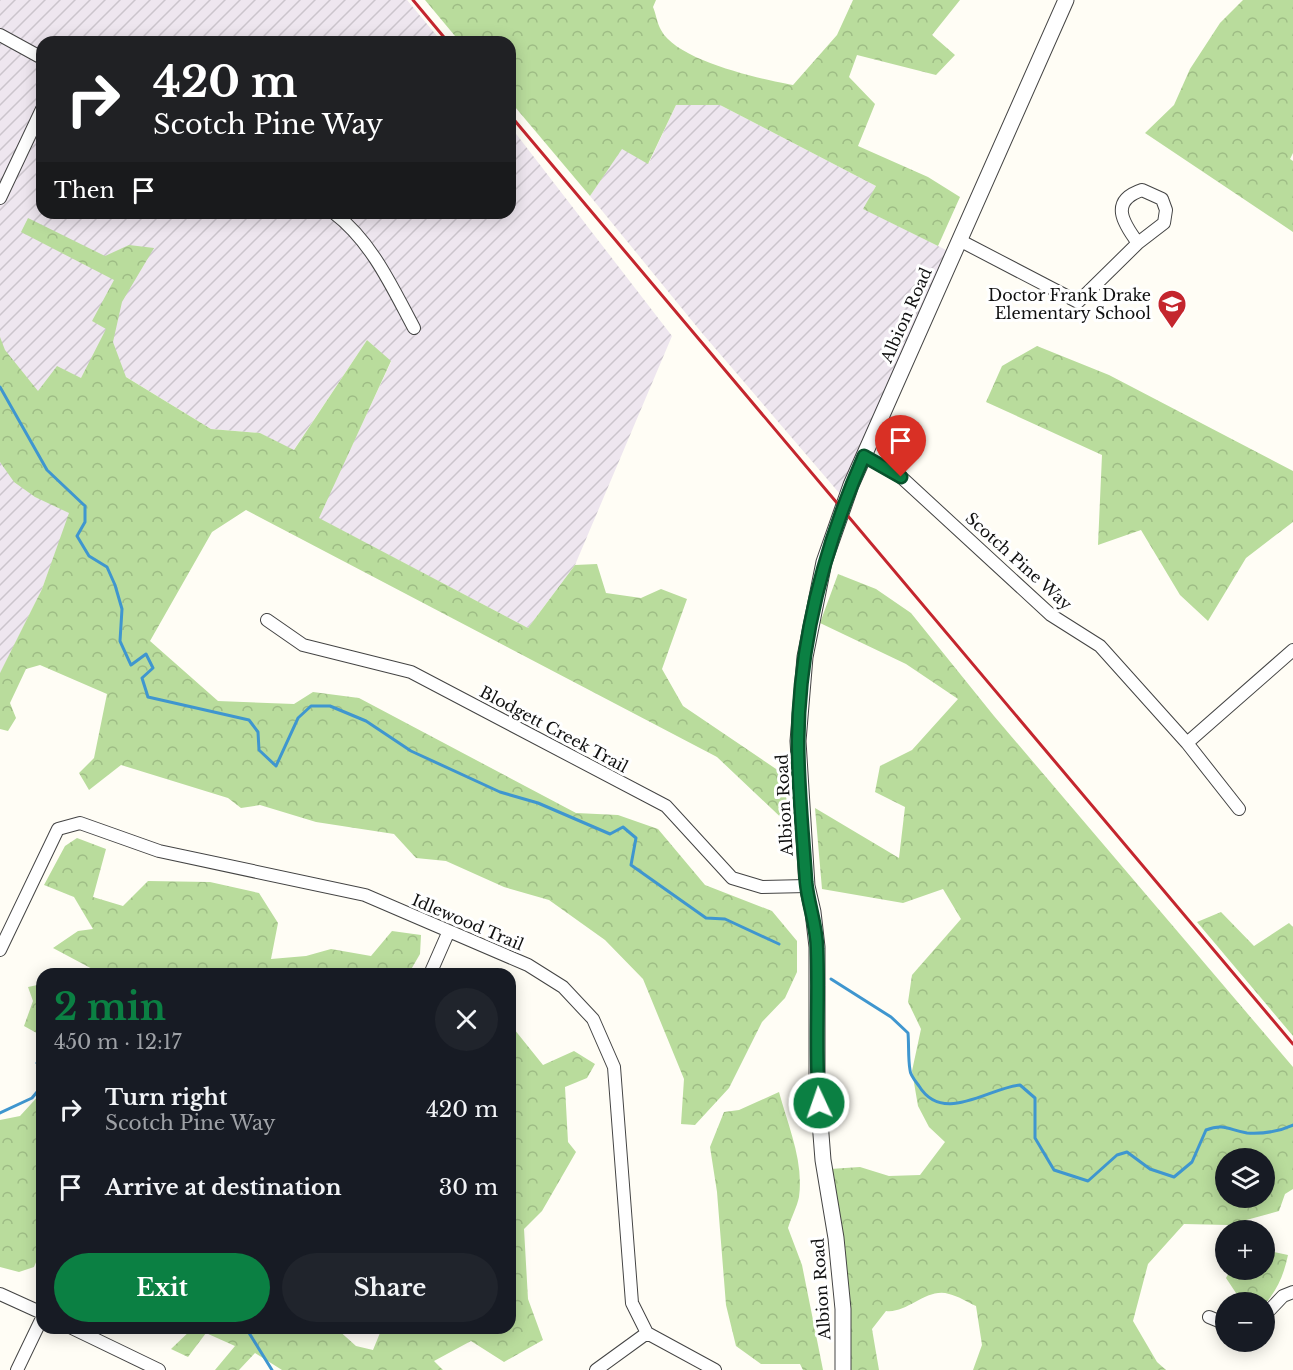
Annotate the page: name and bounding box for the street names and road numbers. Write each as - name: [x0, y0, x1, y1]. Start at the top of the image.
- street label: Albion Road: [876, 264, 936, 367]
- street label: Scotch Pine Way: [962, 508, 1077, 615]
- street label: Blodgett Creek Trail: [476, 681, 632, 777]
- street label: Albion Road: [771, 753, 797, 858]
- street label: Idlewood Trail: [409, 890, 527, 954]
- street label: Albion Road: [807, 1237, 835, 1342]

